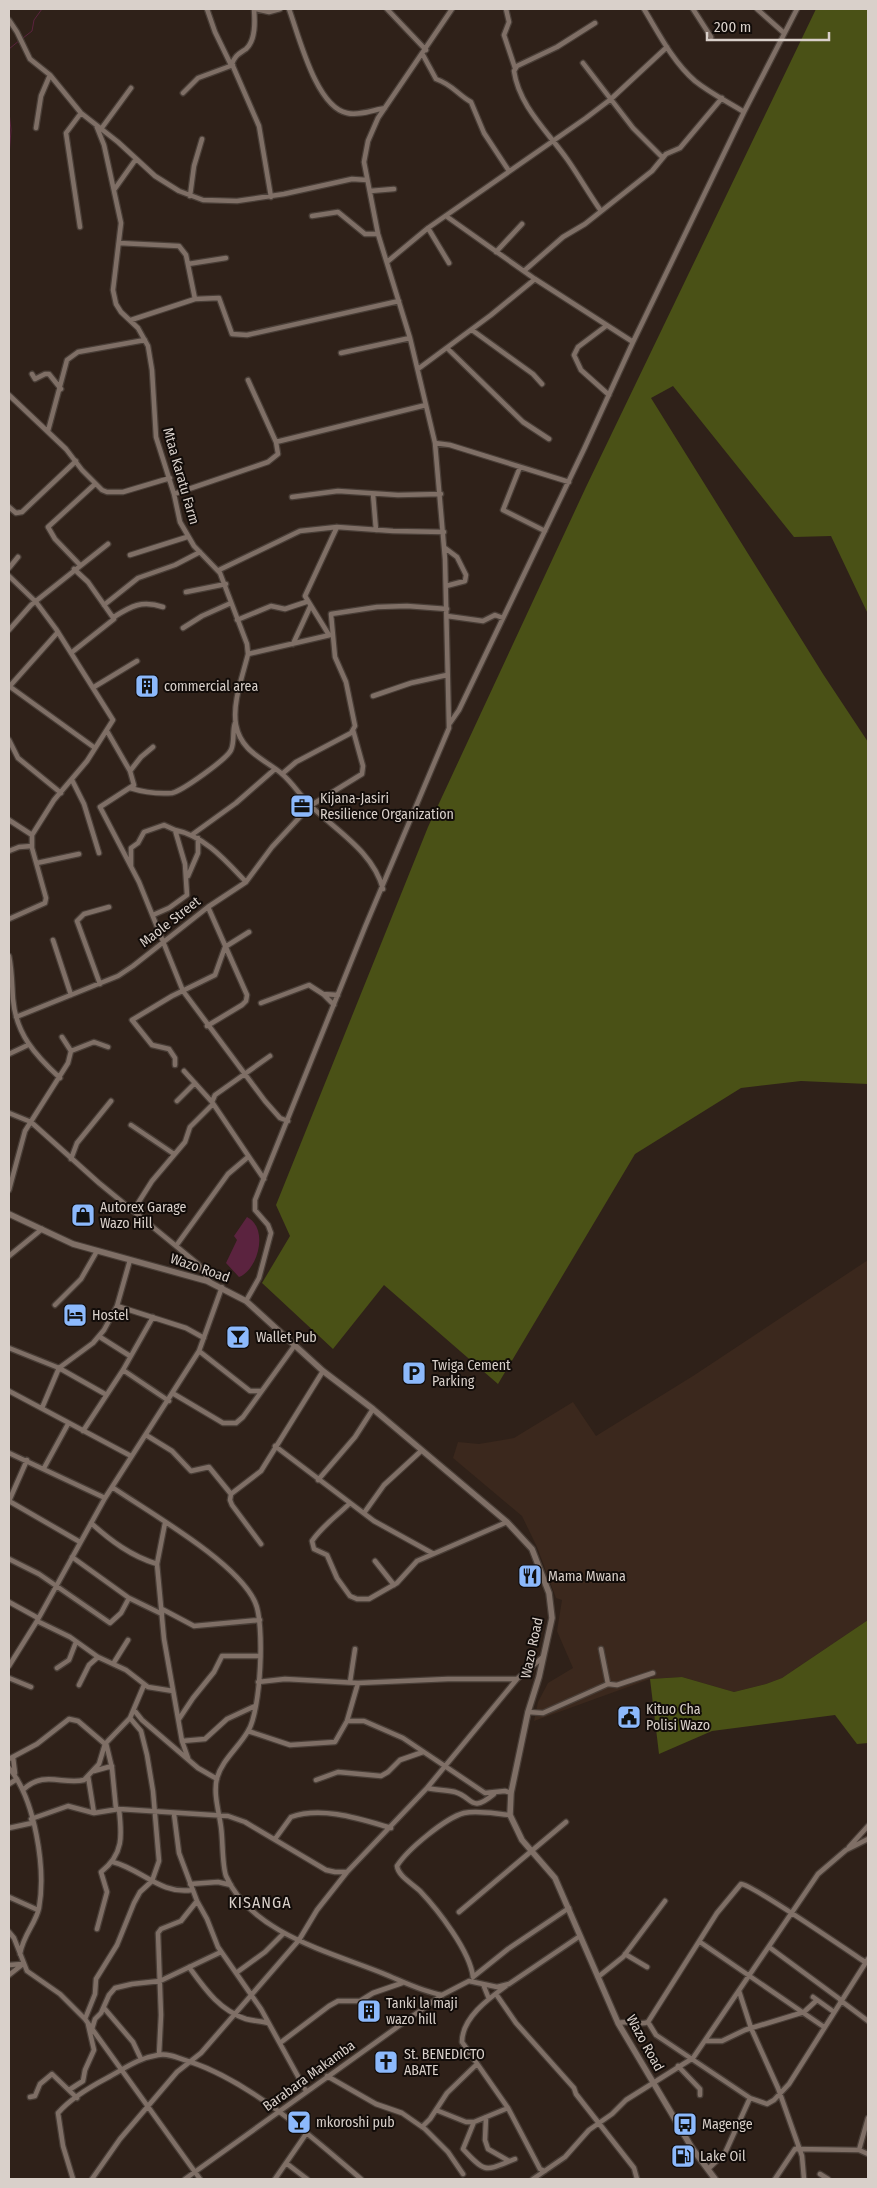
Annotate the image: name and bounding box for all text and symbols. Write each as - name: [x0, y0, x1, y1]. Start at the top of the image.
- scale bar: [707, 10, 830, 42]
- text: 200 m: [714, 18, 751, 36]
- street label: Mtaa Karatu Farm: [159, 426, 203, 526]
- building icon: commercial area: [134, 673, 160, 699]
- place label: commercial area: [164, 678, 258, 695]
- place label: Kijana-Jasiri Resilience Organization: [320, 790, 454, 823]
- office icon: Kijana-Jasiri Resilience Organization: [289, 793, 315, 819]
- street label: Maole Street: [136, 893, 204, 951]
- place label: Autorex Garage Wazo Hill: [100, 1199, 187, 1232]
- shop icon: Autorex Garage Wazo Hill: [70, 1202, 96, 1228]
- street label: Wazo Road: [168, 1250, 232, 1286]
- hotel icon: Hostel: [62, 1302, 88, 1328]
- place label: Hostel: [92, 1307, 129, 1324]
- bar icon: Wallet Pub: [225, 1324, 251, 1350]
- place label: Wallet Pub: [256, 1329, 317, 1346]
- place label: Twiga Cement Parking: [432, 1357, 511, 1390]
- parking icon: Twiga Cement Parking: [401, 1360, 427, 1386]
- restaurant icon: Mama Mwana: [517, 1563, 543, 1589]
- place label: Mama Mwana: [548, 1568, 626, 1585]
- street label: Wazo Road: [517, 1616, 547, 1680]
- place label: Kituo Cha Polisi Wazo: [646, 1701, 710, 1734]
- public building icon: Kituo Cha Polisi Wazo: [616, 1704, 642, 1730]
- district label: KISANGA: [228, 1893, 292, 1912]
- place label: Tanki la maji wazo hill: [386, 1995, 458, 2028]
- building icon: Tanki la maji wazo hill: [356, 1998, 382, 2024]
- street label: Wazo Road: [623, 2012, 667, 2074]
- street label: Barabara Makamba: [260, 2037, 358, 2115]
- place label: St. BENEDICTO ABATE: [404, 2046, 485, 2079]
- church icon: St. BENEDICTO ABATE: [373, 2049, 399, 2075]
- bar icon: mkoroshi pub: [286, 2109, 312, 2135]
- bus stop icon: Magenge: [672, 2111, 698, 2137]
- place label: mkoroshi pub: [316, 2114, 395, 2131]
- place label: Magenge: [702, 2116, 753, 2133]
- fuel station icon: Lake Oil: [670, 2143, 696, 2169]
- place label: Lake Oil: [700, 2148, 746, 2165]

